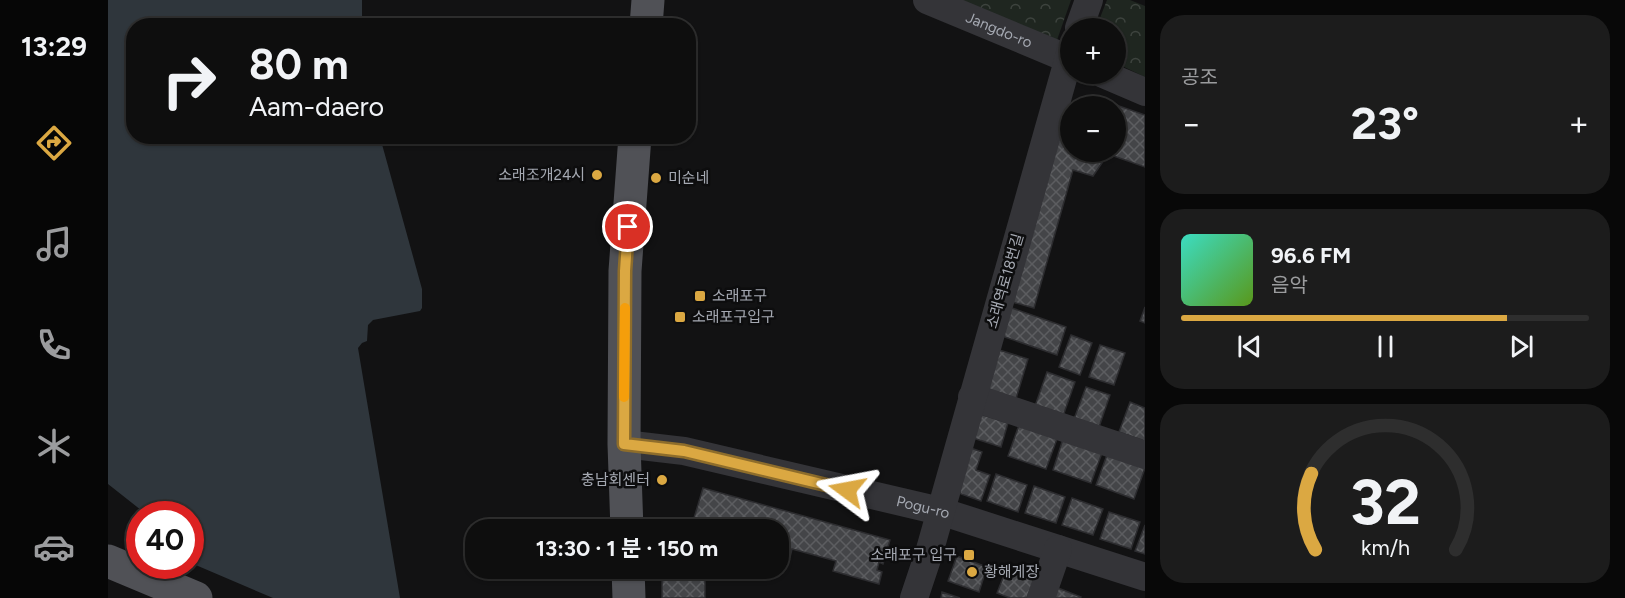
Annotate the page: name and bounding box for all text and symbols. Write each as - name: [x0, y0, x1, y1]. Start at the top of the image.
- street label: Jangdo-ro: [963, 8, 1035, 52]
- map controls: [1060, 18, 1126, 162]
- button: +: [1060, 18, 1126, 84]
- text: 13:29: [21, 30, 87, 63]
- text: 80 m: [249, 39, 349, 90]
- icon: right: [150, 42, 228, 120]
- text: 공조: [1181, 65, 1218, 89]
- text: Aam-daero: [249, 90, 384, 123]
- button: −: [1060, 96, 1126, 162]
- text: 23°: [1351, 96, 1419, 150]
- text: −: [1181, 104, 1202, 143]
- text: +: [1568, 104, 1589, 143]
- icon: directions: [33, 122, 75, 164]
- place label: 소래조개24시: [498, 166, 585, 184]
- marker: 소래조개24시: [590, 168, 604, 182]
- place label: 미순네: [668, 169, 709, 187]
- marker: 미순네: [649, 171, 663, 185]
- pin: [602, 201, 653, 252]
- icon: arrive: [611, 210, 644, 243]
- icon: music: [33, 223, 75, 265]
- street label: 소래역로18번길: [983, 231, 1027, 331]
- text: 96.6 FM: [1271, 242, 1351, 269]
- text: 음악: [1271, 273, 1308, 297]
- place label: 소래포구: [712, 287, 767, 305]
- marker: 소래포구: [693, 289, 707, 303]
- place label: 소래포구입구: [692, 308, 775, 326]
- marker: 소래포구입구: [673, 310, 687, 324]
- icon: phone: [33, 324, 75, 366]
- icon: previous: [1233, 330, 1266, 363]
- icon: pause: [1369, 330, 1402, 363]
- icon: next: [1505, 330, 1538, 363]
- icon: climate: [33, 425, 75, 467]
- position arrow: [815, 458, 879, 522]
- text: 32: [1350, 466, 1420, 541]
- place label: 충남회센터: [581, 471, 650, 489]
- marker: 충남회센터: [655, 473, 669, 487]
- street label: Pogu-ro: [895, 492, 952, 523]
- speed limit sign: 40: [126, 501, 204, 579]
- icon: car: [33, 526, 75, 568]
- text: 13:30 · 1 분 · 150 m: [536, 535, 718, 562]
- text: km/h: [1361, 536, 1409, 561]
- place label: 소래포구 입구: [870, 546, 957, 564]
- marker: 소래포구 입구: [962, 548, 976, 562]
- place label: 황해게장: [984, 563, 1039, 581]
- marker: 황해게장: [965, 565, 979, 579]

